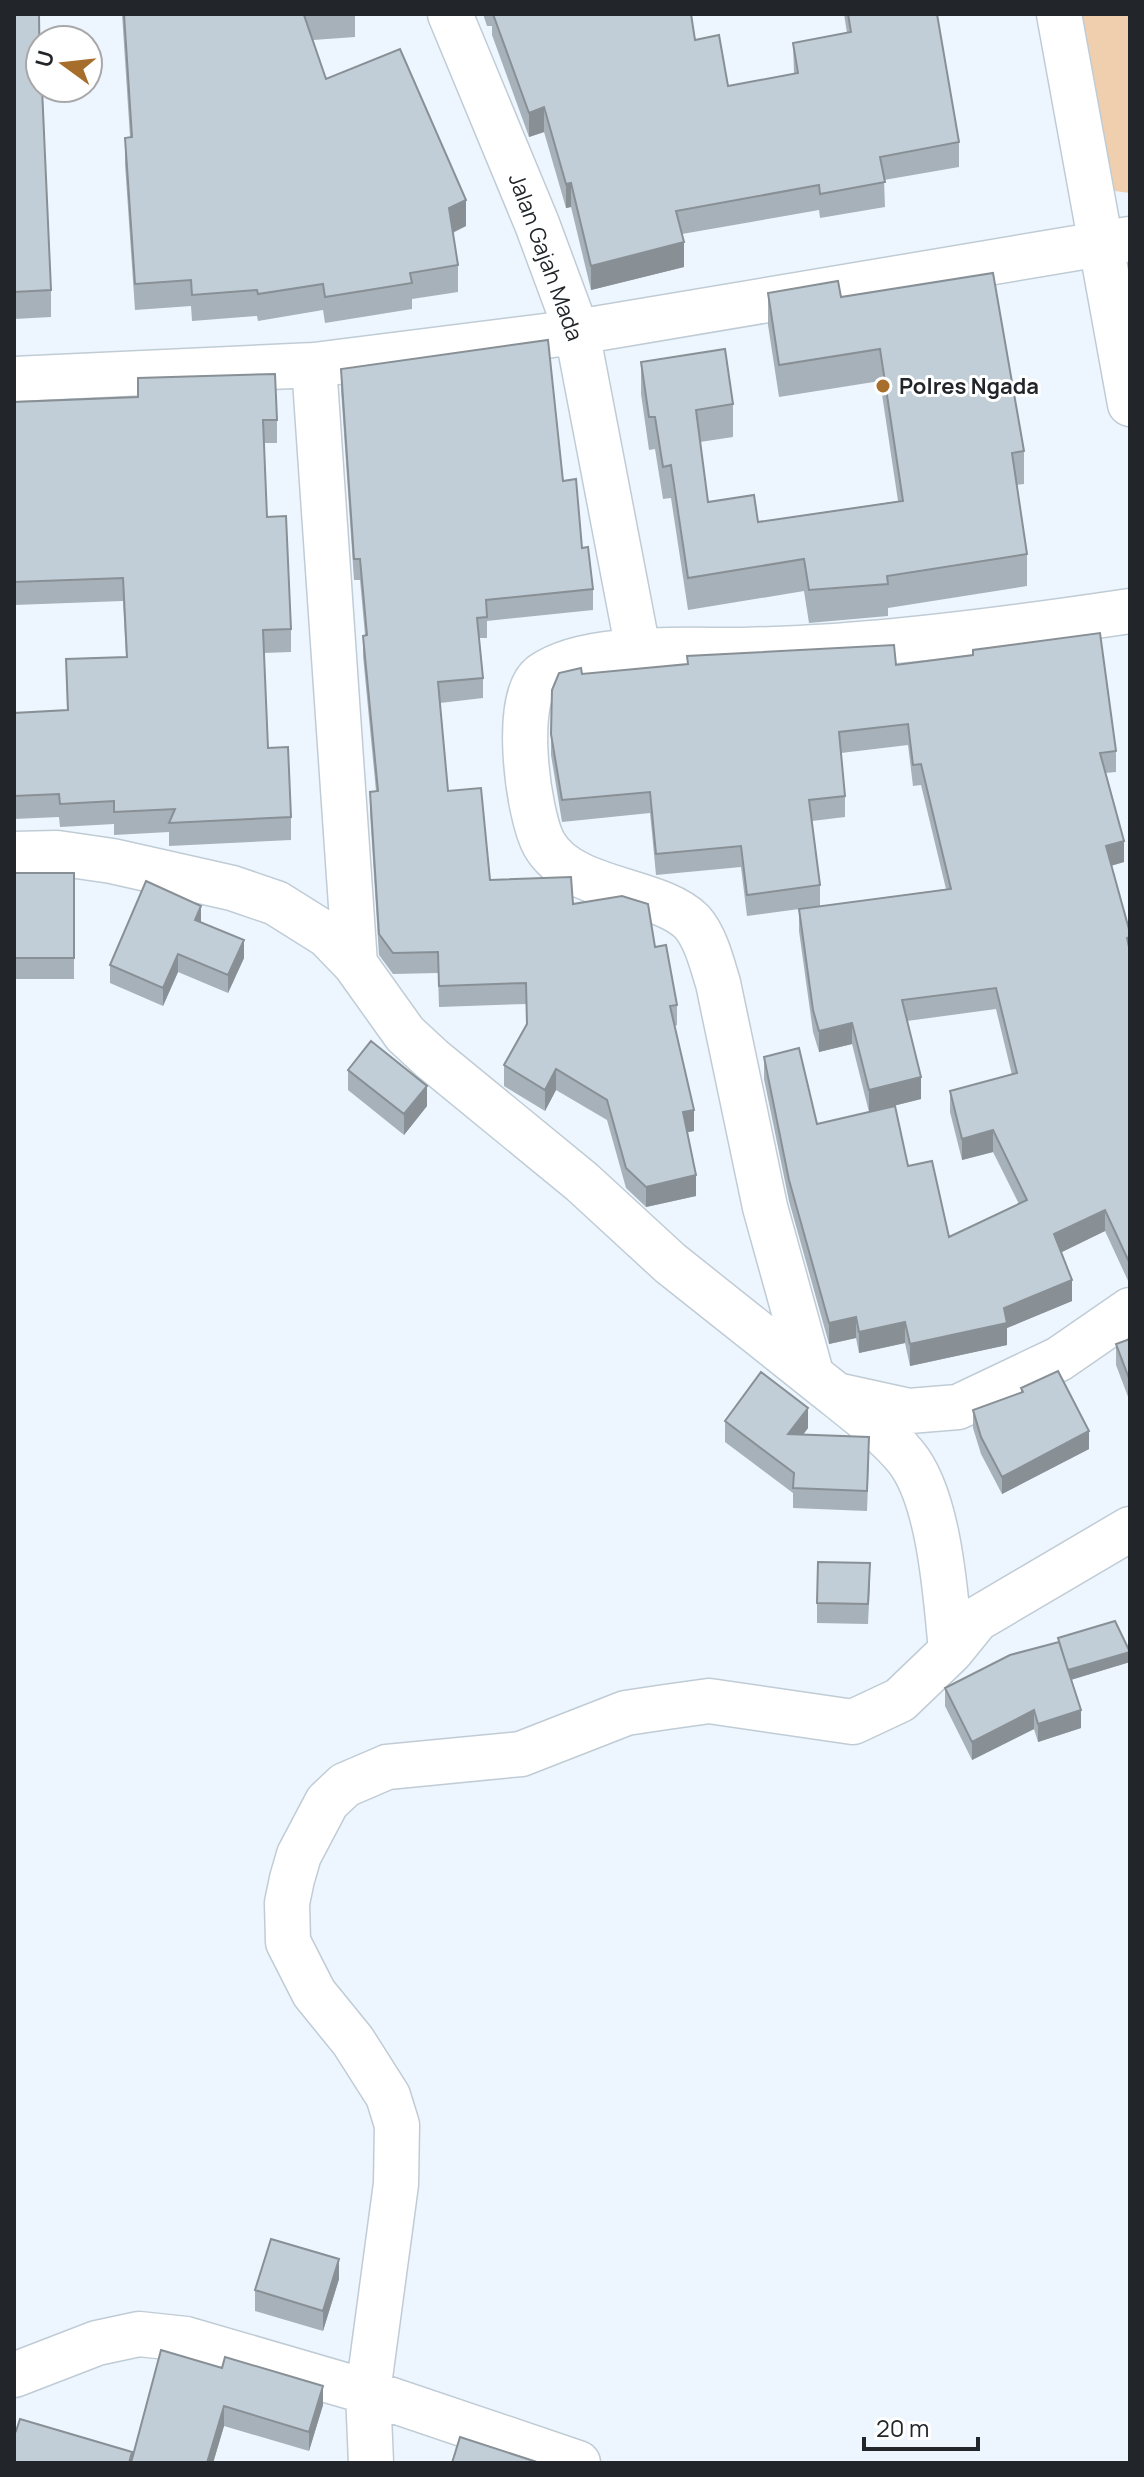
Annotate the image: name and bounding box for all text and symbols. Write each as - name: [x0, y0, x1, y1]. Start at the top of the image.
- north arrow: [24, 24, 104, 104]
- text: U: [28, 47, 61, 70]
- street label: Jalan Gajah Mada: [502, 169, 590, 345]
- place label: Polres Ngada: [899, 371, 1039, 401]
- marker: Polres Ngada: [874, 377, 892, 395]
- scale bar: [864, 2401, 978, 2451]
- text: 20 m: [876, 2411, 929, 2444]

